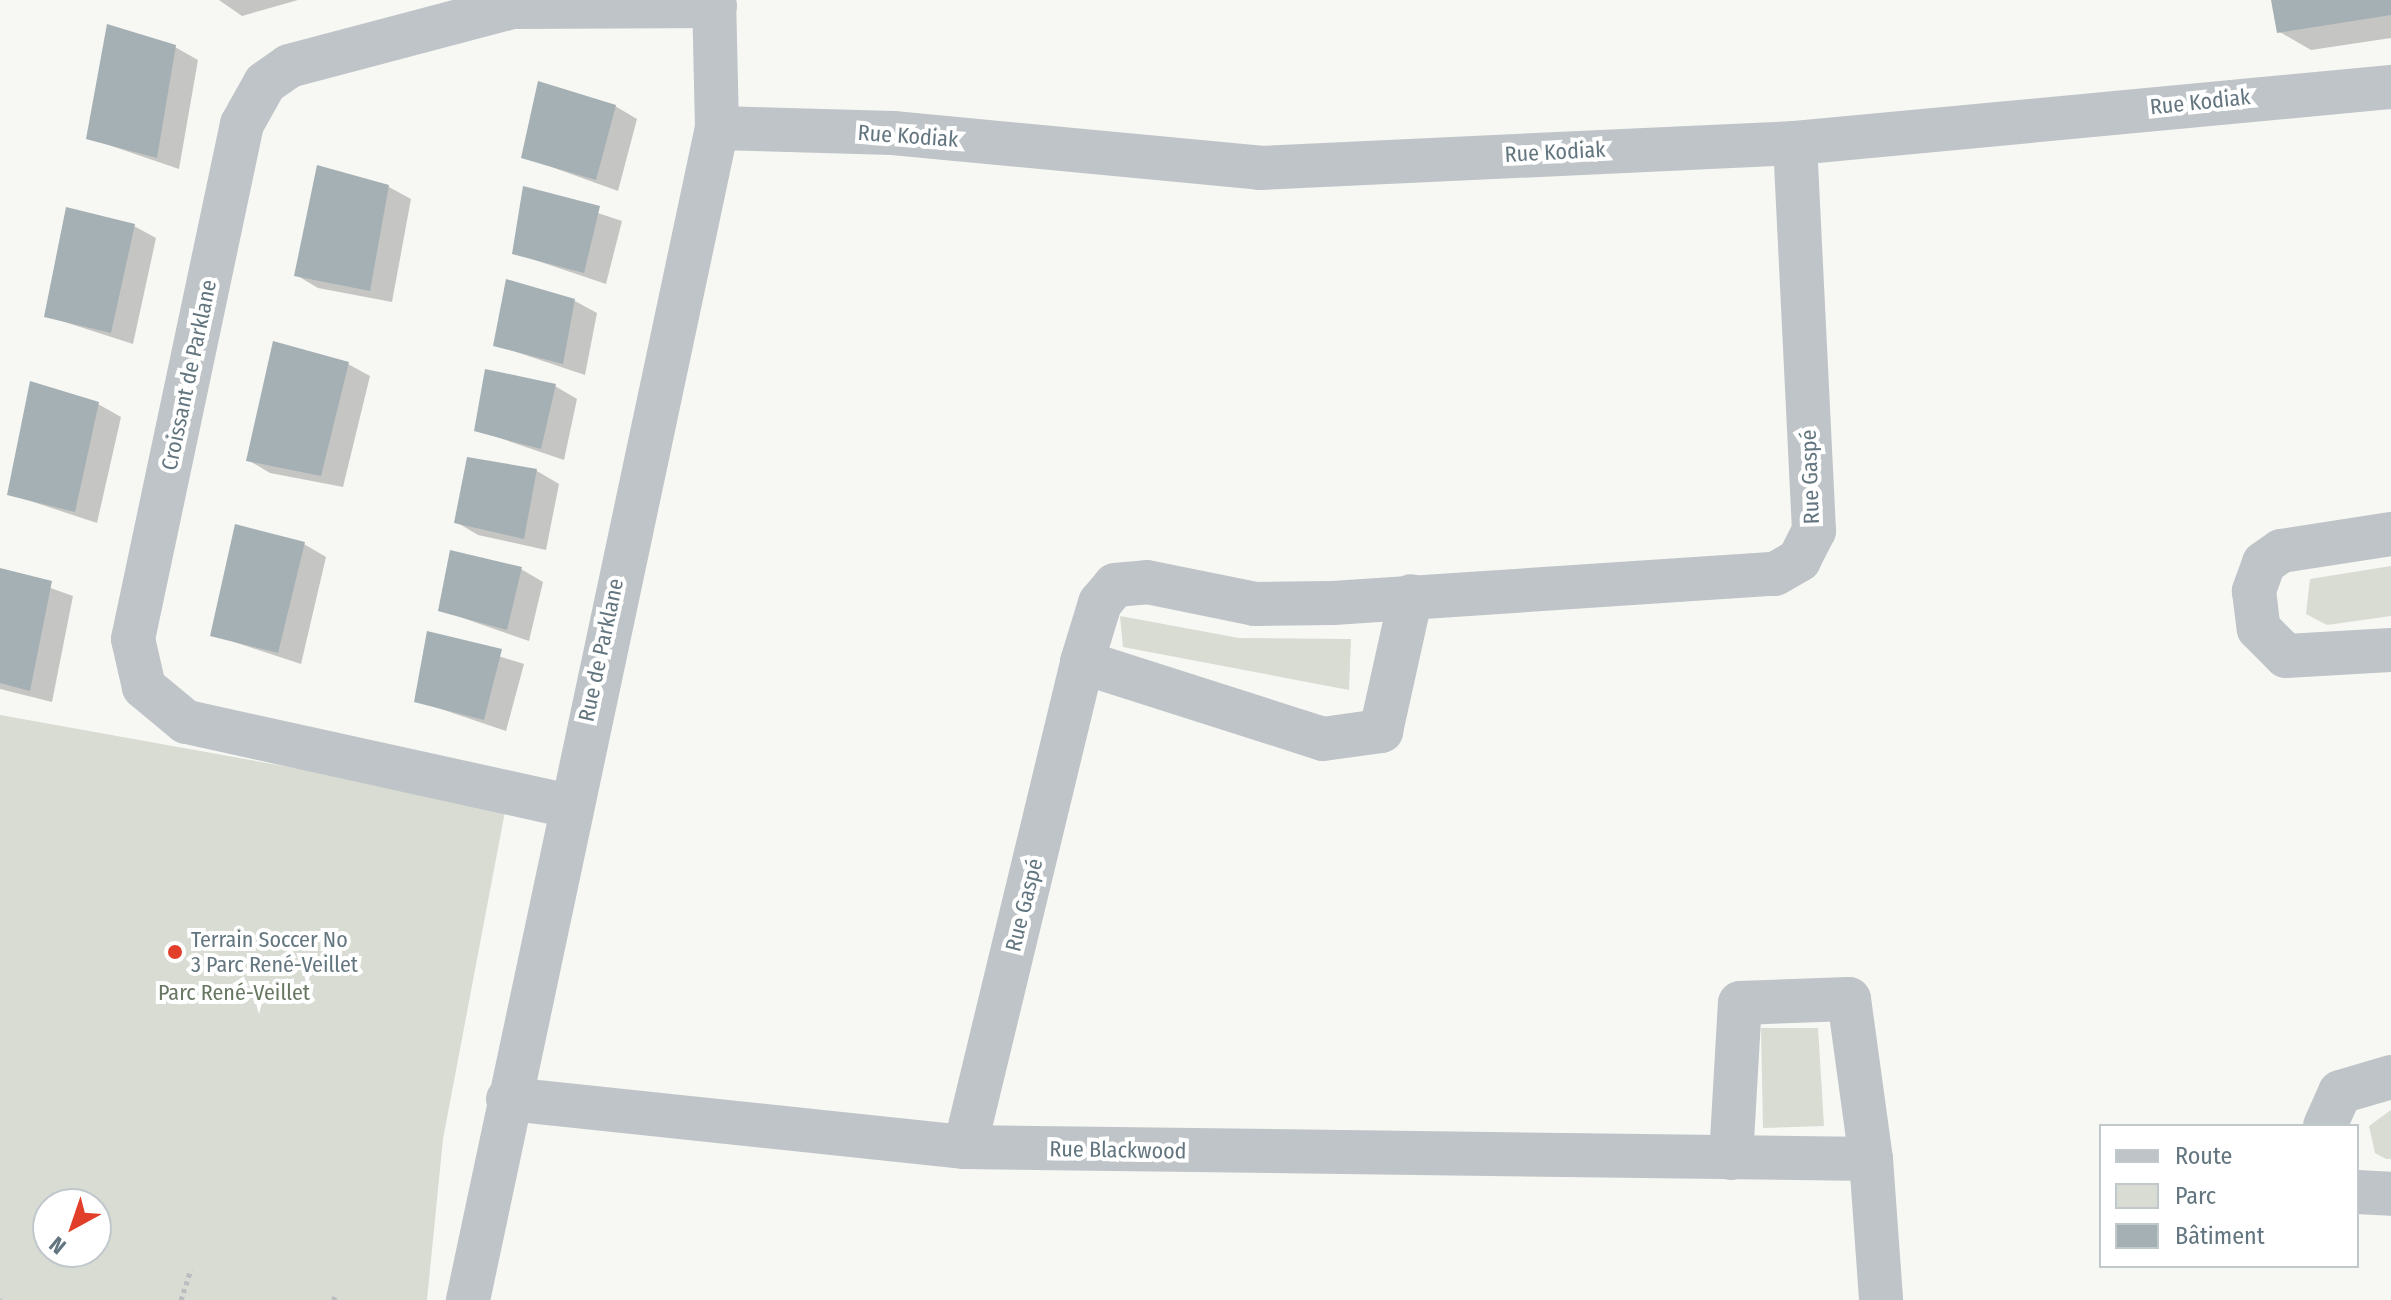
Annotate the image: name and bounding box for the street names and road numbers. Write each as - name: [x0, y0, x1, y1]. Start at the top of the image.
- street label: Rue Kodiak: [2148, 84, 2252, 120]
- street label: Rue Kodiak: [857, 119, 959, 153]
- street label: Rue Kodiak: [1504, 136, 1606, 168]
- street label: Croissant de Parklane: [156, 277, 222, 473]
- street label: Rue Gaspé: [1795, 429, 1825, 525]
- street label: Rue de Parklane: [573, 576, 629, 724]
- street label: Rue Gaspé: [1000, 856, 1048, 954]
- street label: Rue Blackwood: [1049, 1136, 1187, 1164]

